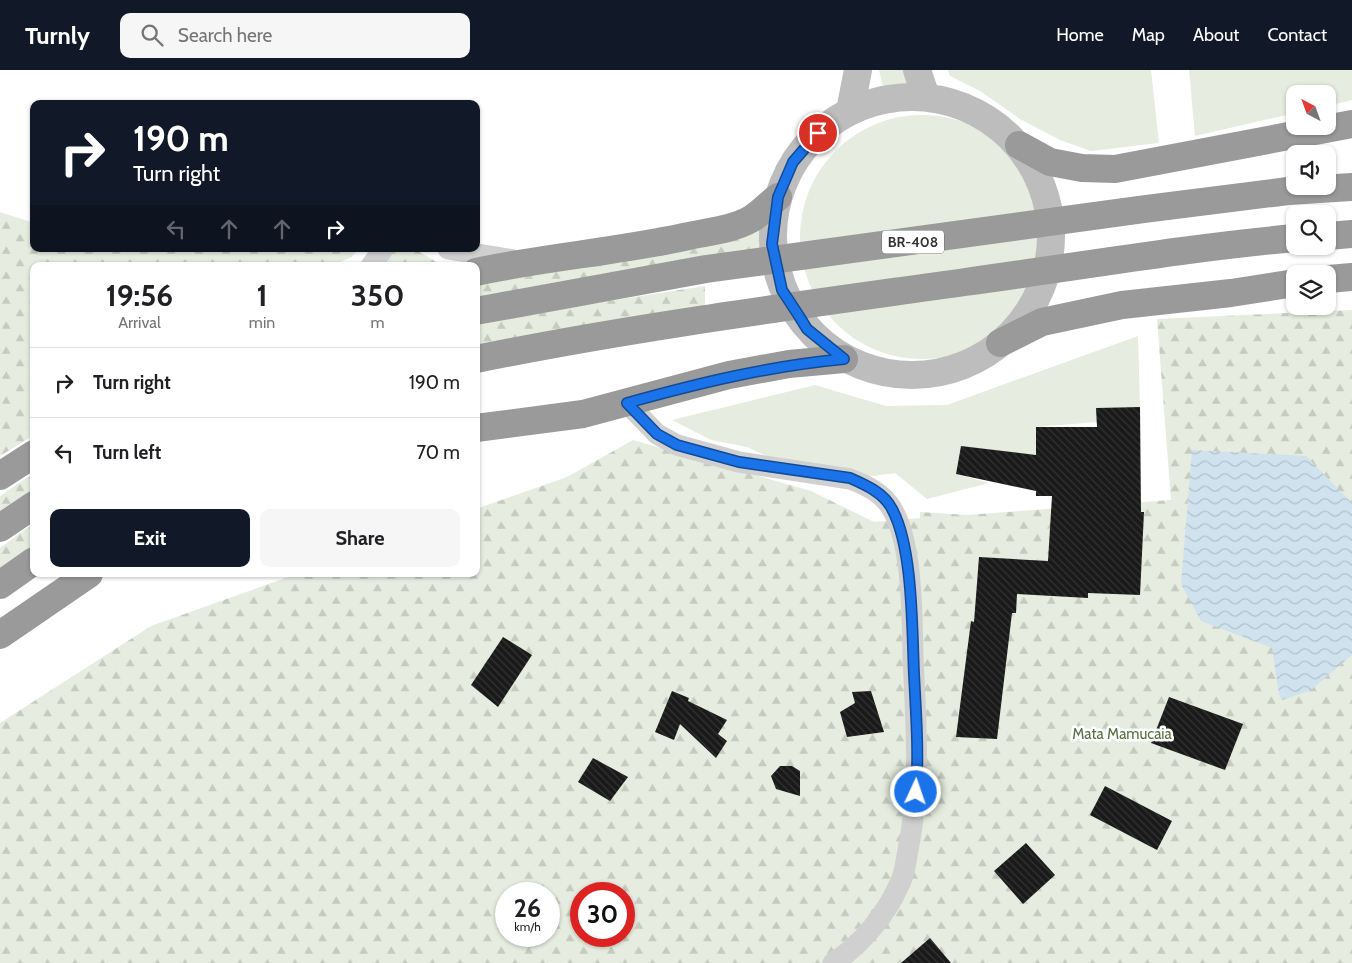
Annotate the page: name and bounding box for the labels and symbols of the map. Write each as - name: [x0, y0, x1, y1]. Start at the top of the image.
- north arrow: [1286, 85, 1336, 135]
- pin: [797, 112, 839, 154]
- road number: BR-408: [882, 230, 944, 253]
- park label: Mata Mamucaia: [1072, 725, 1173, 743]
- position arrow: [889, 765, 941, 817]
- speed limit sign: 30: [570, 882, 635, 947]

